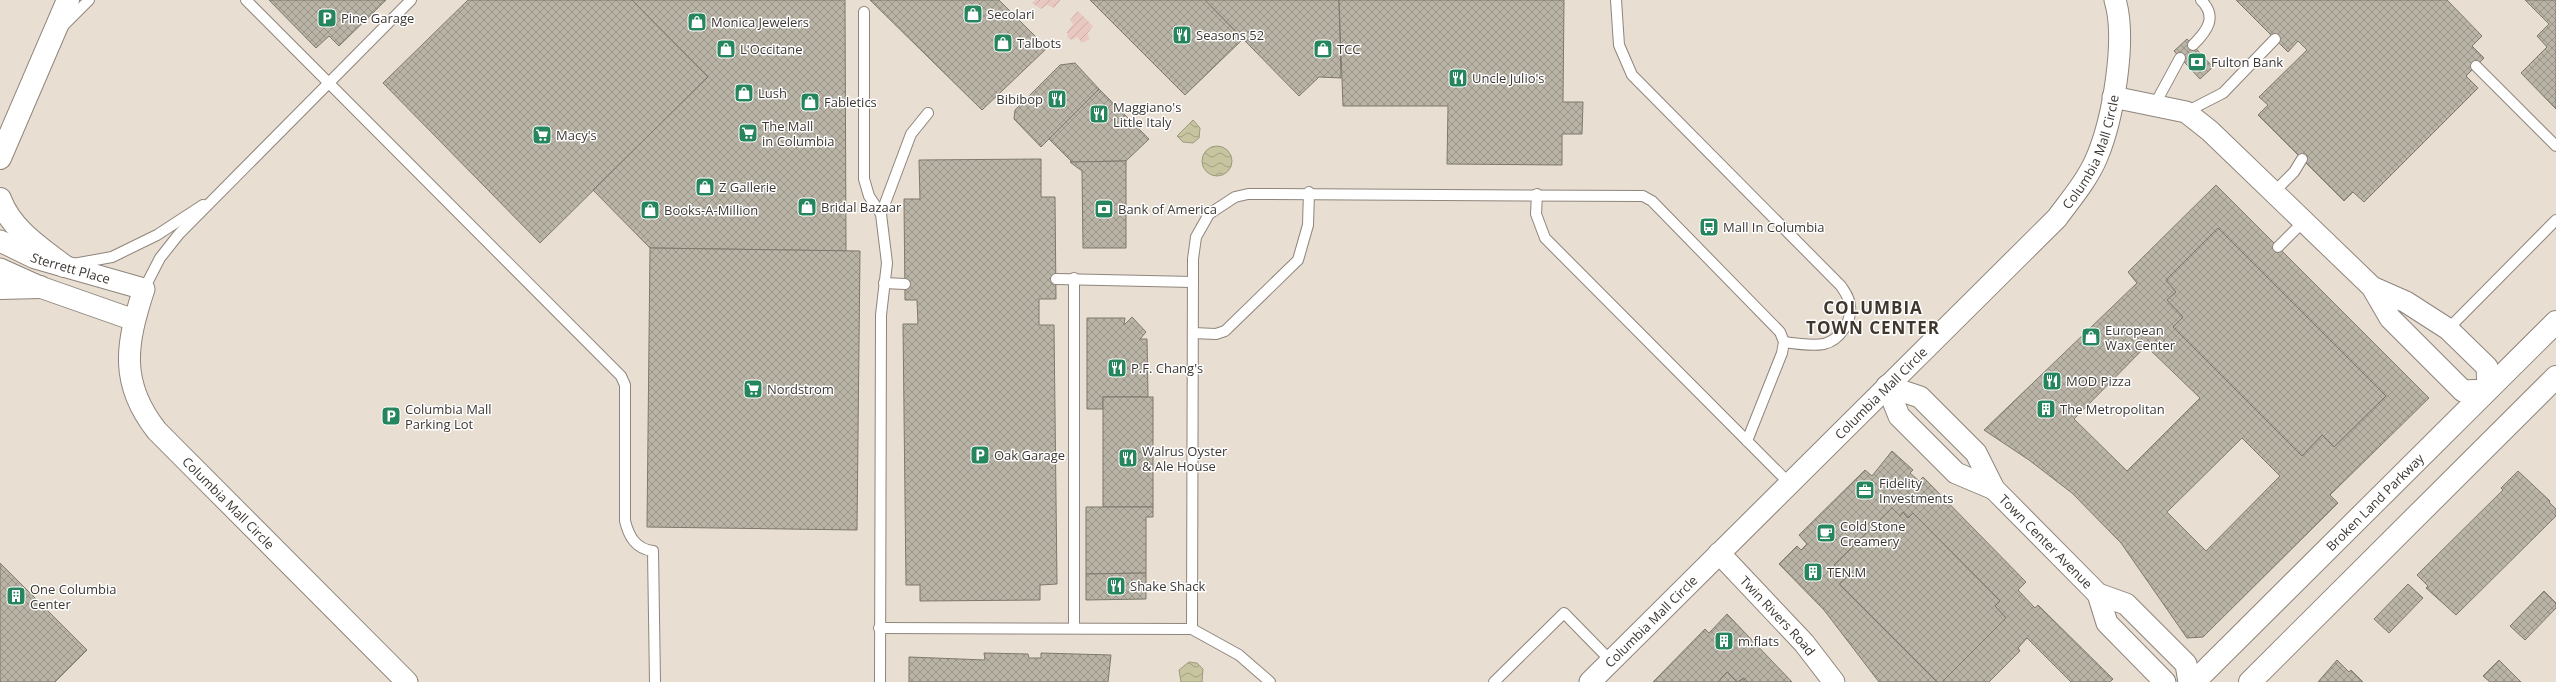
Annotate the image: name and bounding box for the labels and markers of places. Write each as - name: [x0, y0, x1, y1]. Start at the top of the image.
- shop icon: Secolari: [962, 3, 984, 25]
- place label: Secolari: [987, 5, 1035, 23]
- parking icon: Pine Garage: [316, 7, 338, 29]
- place label: Pine Garage: [341, 9, 414, 27]
- shop icon: Monica Jewelers: [686, 11, 708, 33]
- place label: Monica Jewelers: [711, 13, 809, 31]
- restaurant icon: Seasons 52: [1171, 24, 1193, 46]
- place label: Seasons 52: [1196, 26, 1264, 44]
- shop icon: Talbots: [992, 32, 1014, 54]
- place label: Talbots: [1017, 34, 1061, 52]
- shop icon: L'Occitane: [715, 38, 737, 60]
- shop icon: TCC: [1312, 38, 1334, 60]
- place label: L'Occitane: [740, 40, 803, 58]
- place label: TCC: [1337, 40, 1361, 58]
- bank icon: Fulton Bank: [2186, 51, 2208, 73]
- place label: Fulton Bank: [2211, 53, 2283, 71]
- restaurant icon: Uncle Julio's: [1447, 67, 1469, 89]
- place label: Uncle Julio's: [1472, 69, 1545, 87]
- shop icon: Lush: [733, 82, 755, 104]
- place label: Lush: [758, 84, 787, 102]
- restaurant icon: Bibibop: [1046, 88, 1068, 110]
- place label: Bibibop: [996, 90, 1043, 108]
- shop icon: Fabletics: [799, 91, 821, 113]
- place label: Fabletics: [824, 93, 877, 111]
- place label: Maggiano's Little Italy: [1113, 98, 1181, 131]
- restaurant icon: Maggiano's Little Italy: [1088, 103, 1110, 125]
- place label: The Mall in Columbia: [762, 117, 834, 150]
- supermarket icon: The Mall in Columbia: [737, 122, 759, 144]
- supermarket icon: Macy's: [531, 124, 553, 146]
- place label: Macy's: [556, 126, 597, 144]
- shop icon: Z Gallerie: [694, 176, 716, 198]
- place label: Z Gallerie: [719, 178, 776, 196]
- shop icon: Bridal Bazaar: [796, 196, 818, 218]
- place label: Bridal Bazaar: [821, 198, 902, 216]
- bank icon: Bank of America: [1093, 198, 1115, 220]
- shop icon: Books-A-Million: [639, 199, 661, 221]
- place label: Bank of America: [1118, 200, 1217, 218]
- place label: Books-A-Million: [664, 201, 758, 219]
- bus stop icon: Mall In Columbia: [1698, 216, 1720, 238]
- place label: Mall In Columbia: [1723, 218, 1825, 236]
- place label: European Wax Center: [2105, 321, 2176, 354]
- shop icon: European Wax Center: [2080, 326, 2102, 348]
- restaurant icon: P.F. Chang's: [1106, 357, 1128, 379]
- place label: P.F. Chang's: [1131, 359, 1203, 377]
- restaurant icon: MOD Pizza: [2041, 370, 2063, 392]
- place label: MOD Pizza: [2066, 372, 2131, 390]
- supermarket icon: Nordstrom: [742, 378, 764, 400]
- place label: Nordstrom: [767, 380, 834, 398]
- building icon: The Metropolitan: [2035, 398, 2057, 420]
- place label: Columbia Mall Parking Lot: [405, 400, 492, 433]
- place label: The Metropolitan: [2060, 400, 2165, 418]
- parking icon: Columbia Mall Parking Lot: [380, 405, 402, 427]
- place label: Walrus Oyster & Ale House: [1142, 442, 1228, 475]
- parking icon: Oak Garage: [969, 444, 991, 466]
- place label: Oak Garage: [994, 446, 1065, 464]
- restaurant icon: Walrus Oyster & Ale House: [1117, 447, 1139, 469]
- place label: Fidelity Investments: [1879, 474, 1953, 507]
- office icon: Fidelity Investments: [1854, 479, 1876, 501]
- place label: Cold Stone Creamery: [1840, 517, 1905, 550]
- cafe icon: Cold Stone Creamery: [1815, 522, 1837, 544]
- building icon: TEN.M: [1802, 561, 1824, 583]
- place label: TEN.M: [1827, 563, 1866, 581]
- restaurant icon: Shake Shack: [1105, 575, 1127, 597]
- place label: Shake Shack: [1130, 577, 1205, 595]
- place label: One Columbia Center: [30, 580, 117, 613]
- building icon: One Columbia Center: [5, 585, 27, 607]
- building icon: m.flats: [1713, 630, 1735, 652]
- place label: m.flats: [1738, 632, 1779, 650]

